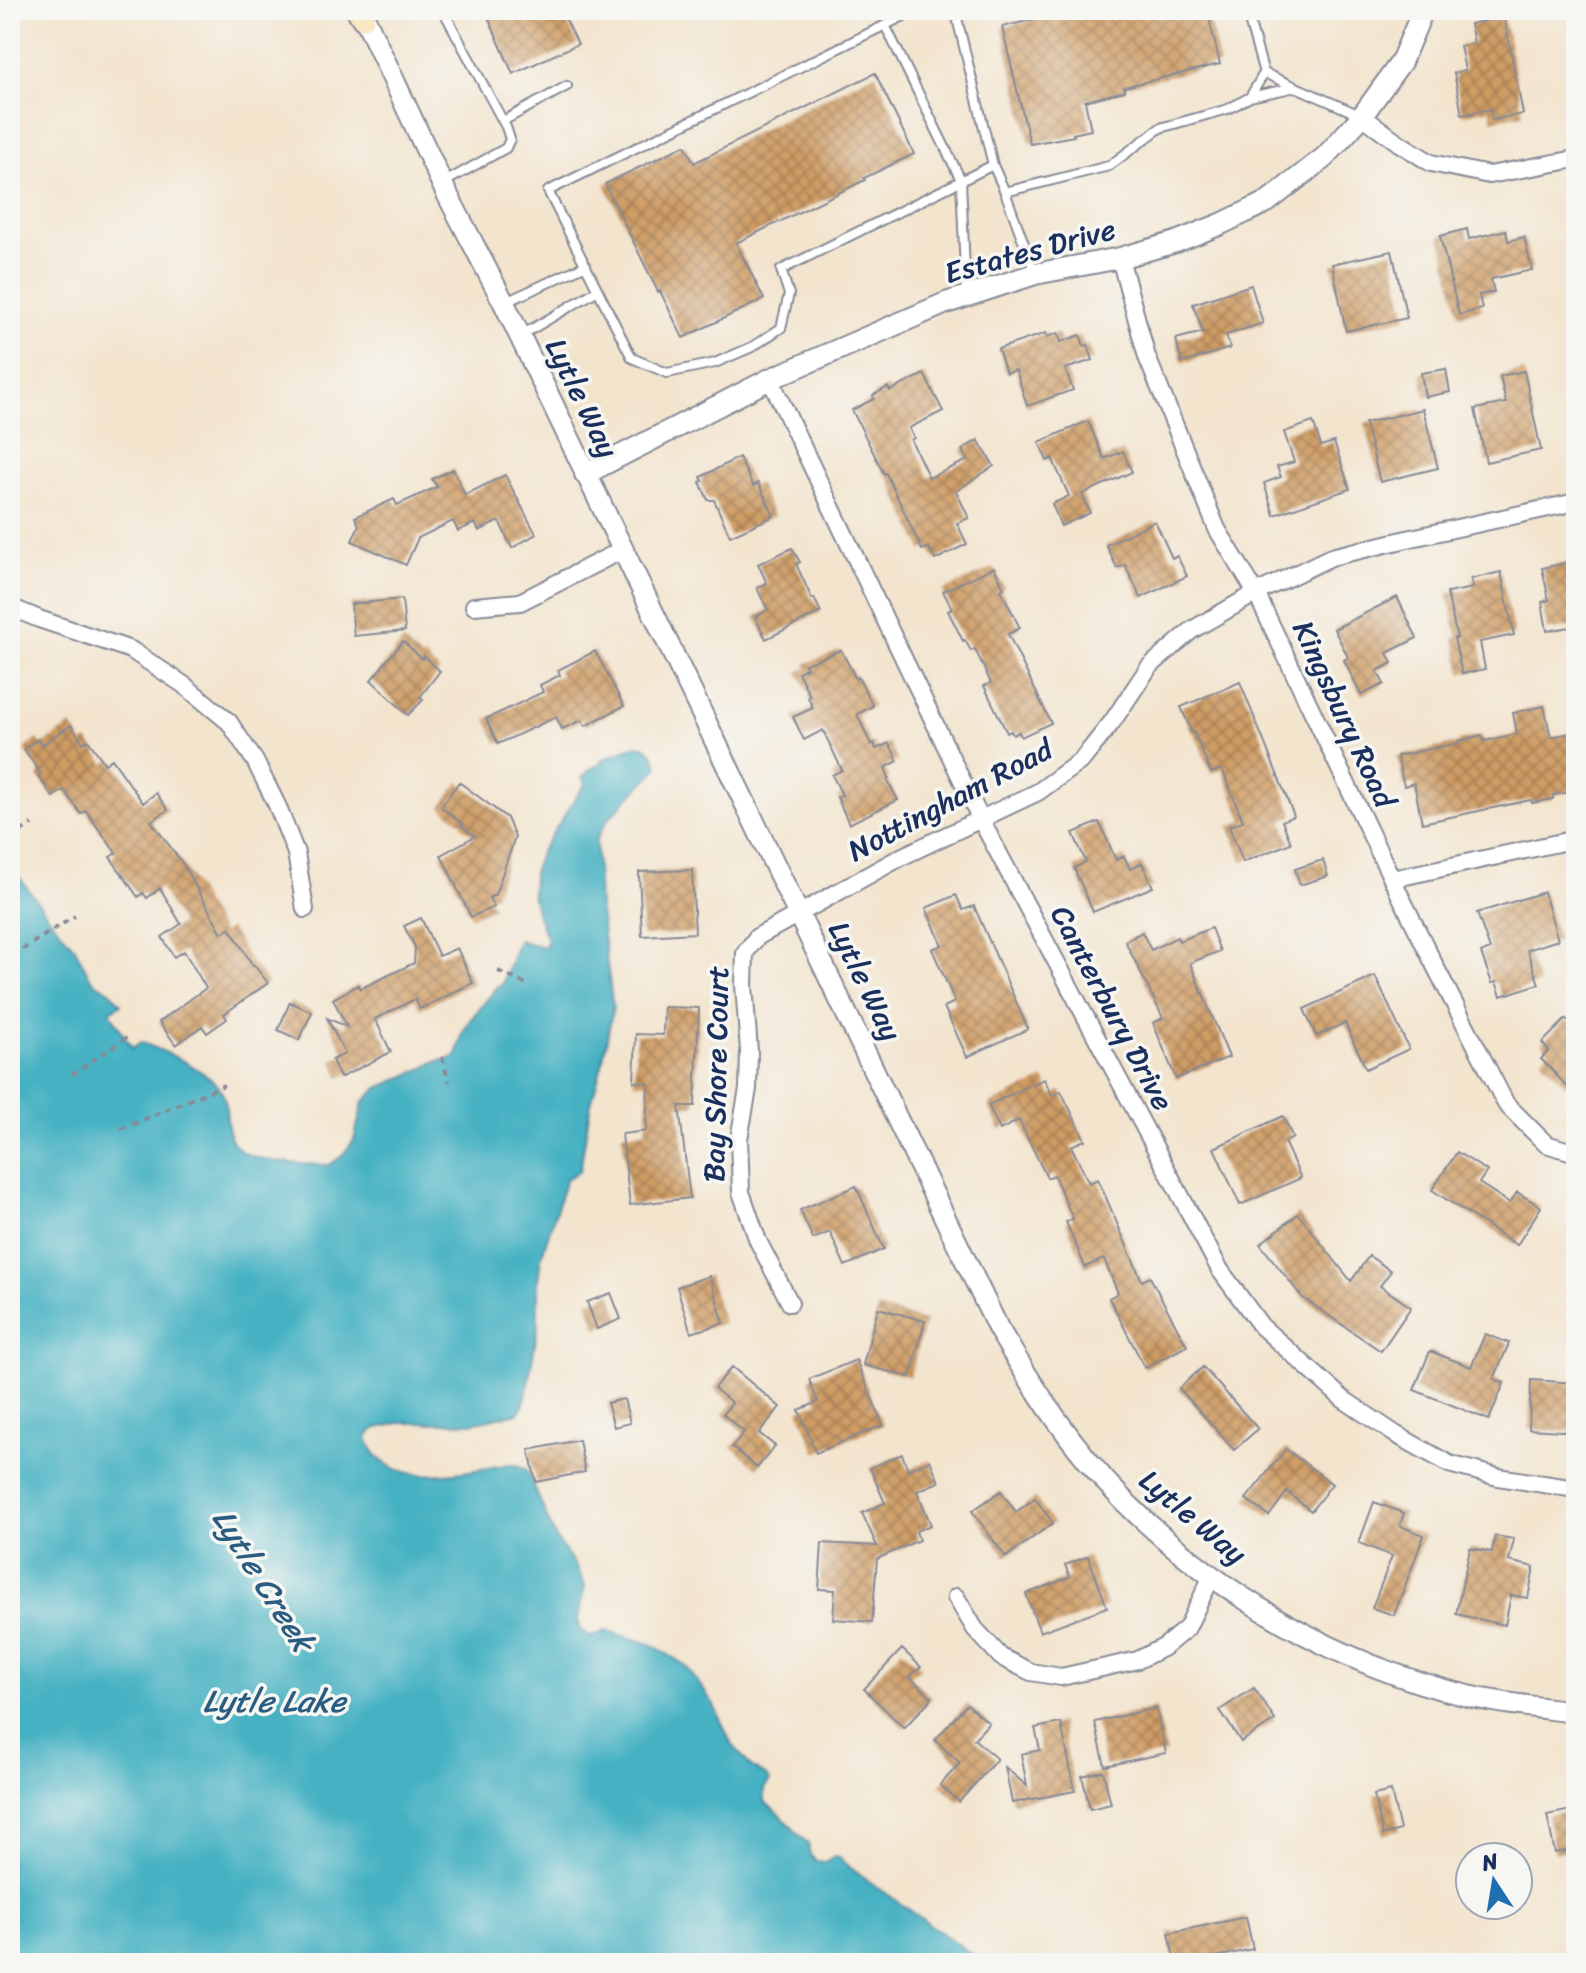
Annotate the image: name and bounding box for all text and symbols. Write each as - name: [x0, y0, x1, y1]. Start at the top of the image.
- street label: Estates Drive: [938, 202, 1122, 300]
- street label: Lytle Way: [530, 328, 635, 468]
- street label: Kingsbury Road: [1277, 611, 1412, 819]
- street label: Nottingham Road: [837, 722, 1065, 877]
- street label: Canterbury Drive: [1035, 895, 1189, 1121]
- street label: Lytle Way: [813, 911, 918, 1051]
- street label: Bay Shore Court: [687, 965, 745, 1183]
- street label: Lytle Way: [1126, 1455, 1260, 1579]
- water label: Lytle Creek: [196, 1497, 332, 1667]
- water label: Lytle Lake: [203, 1673, 349, 1730]
- north arrow: [1454, 1841, 1534, 1921]
- text: N: [1477, 1841, 1502, 1883]

